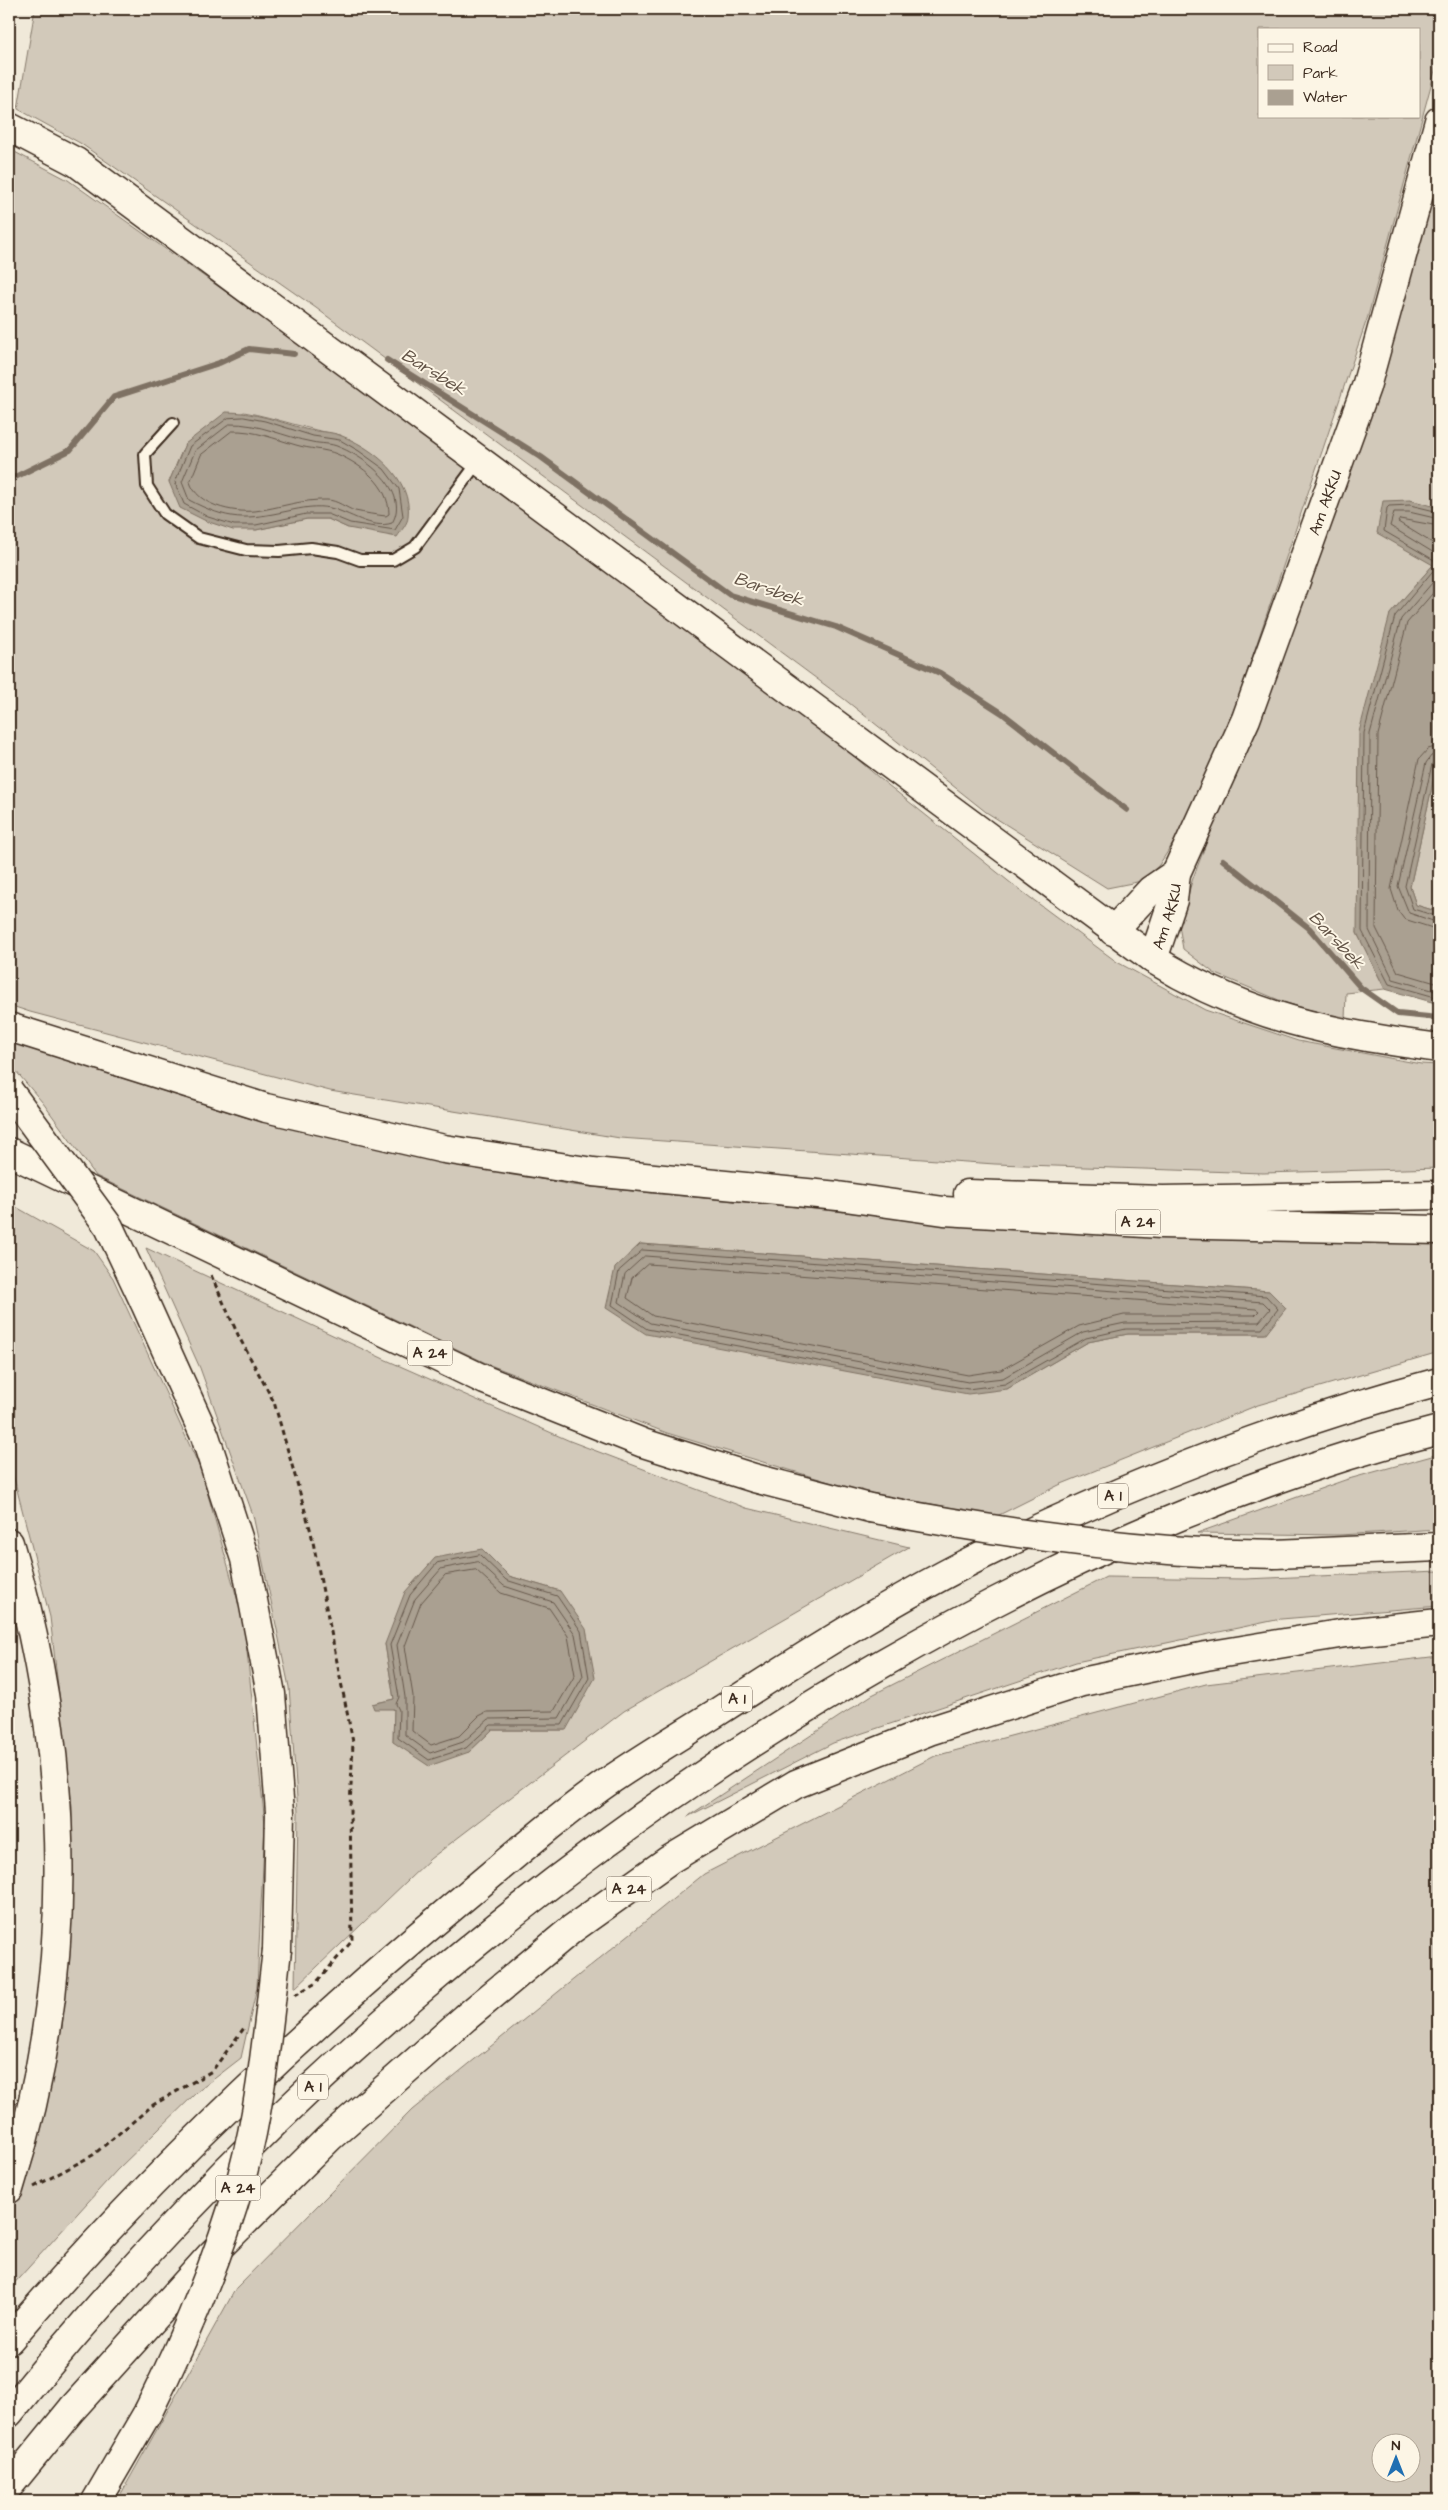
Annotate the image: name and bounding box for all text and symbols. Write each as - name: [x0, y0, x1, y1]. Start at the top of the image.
- legend: [1258, 28, 1420, 118]
- text: Road: [1303, 37, 1338, 58]
- text: Park: [1303, 63, 1338, 84]
- text: Water: [1303, 87, 1347, 108]
- water label: Barsbek: [397, 343, 472, 403]
- street label: Am AKKU: [1303, 467, 1347, 538]
- water label: Barsbek: [731, 566, 808, 613]
- street label: Am AKKU: [1147, 882, 1187, 952]
- water label: Barsbek: [1303, 906, 1371, 976]
- road number: A 24: [1116, 1210, 1160, 1234]
- road number: A 24: [408, 1340, 452, 1366]
- road number: A 1: [1098, 1484, 1128, 1508]
- road number: A 1: [722, 1686, 752, 1712]
- road number: A 24: [606, 1876, 652, 1902]
- road number: A 1: [298, 2074, 328, 2100]
- road number: A 24: [216, 2176, 260, 2200]
- north arrow: [1370, 2432, 1420, 2482]
- text: N: [1392, 2436, 1401, 2456]

